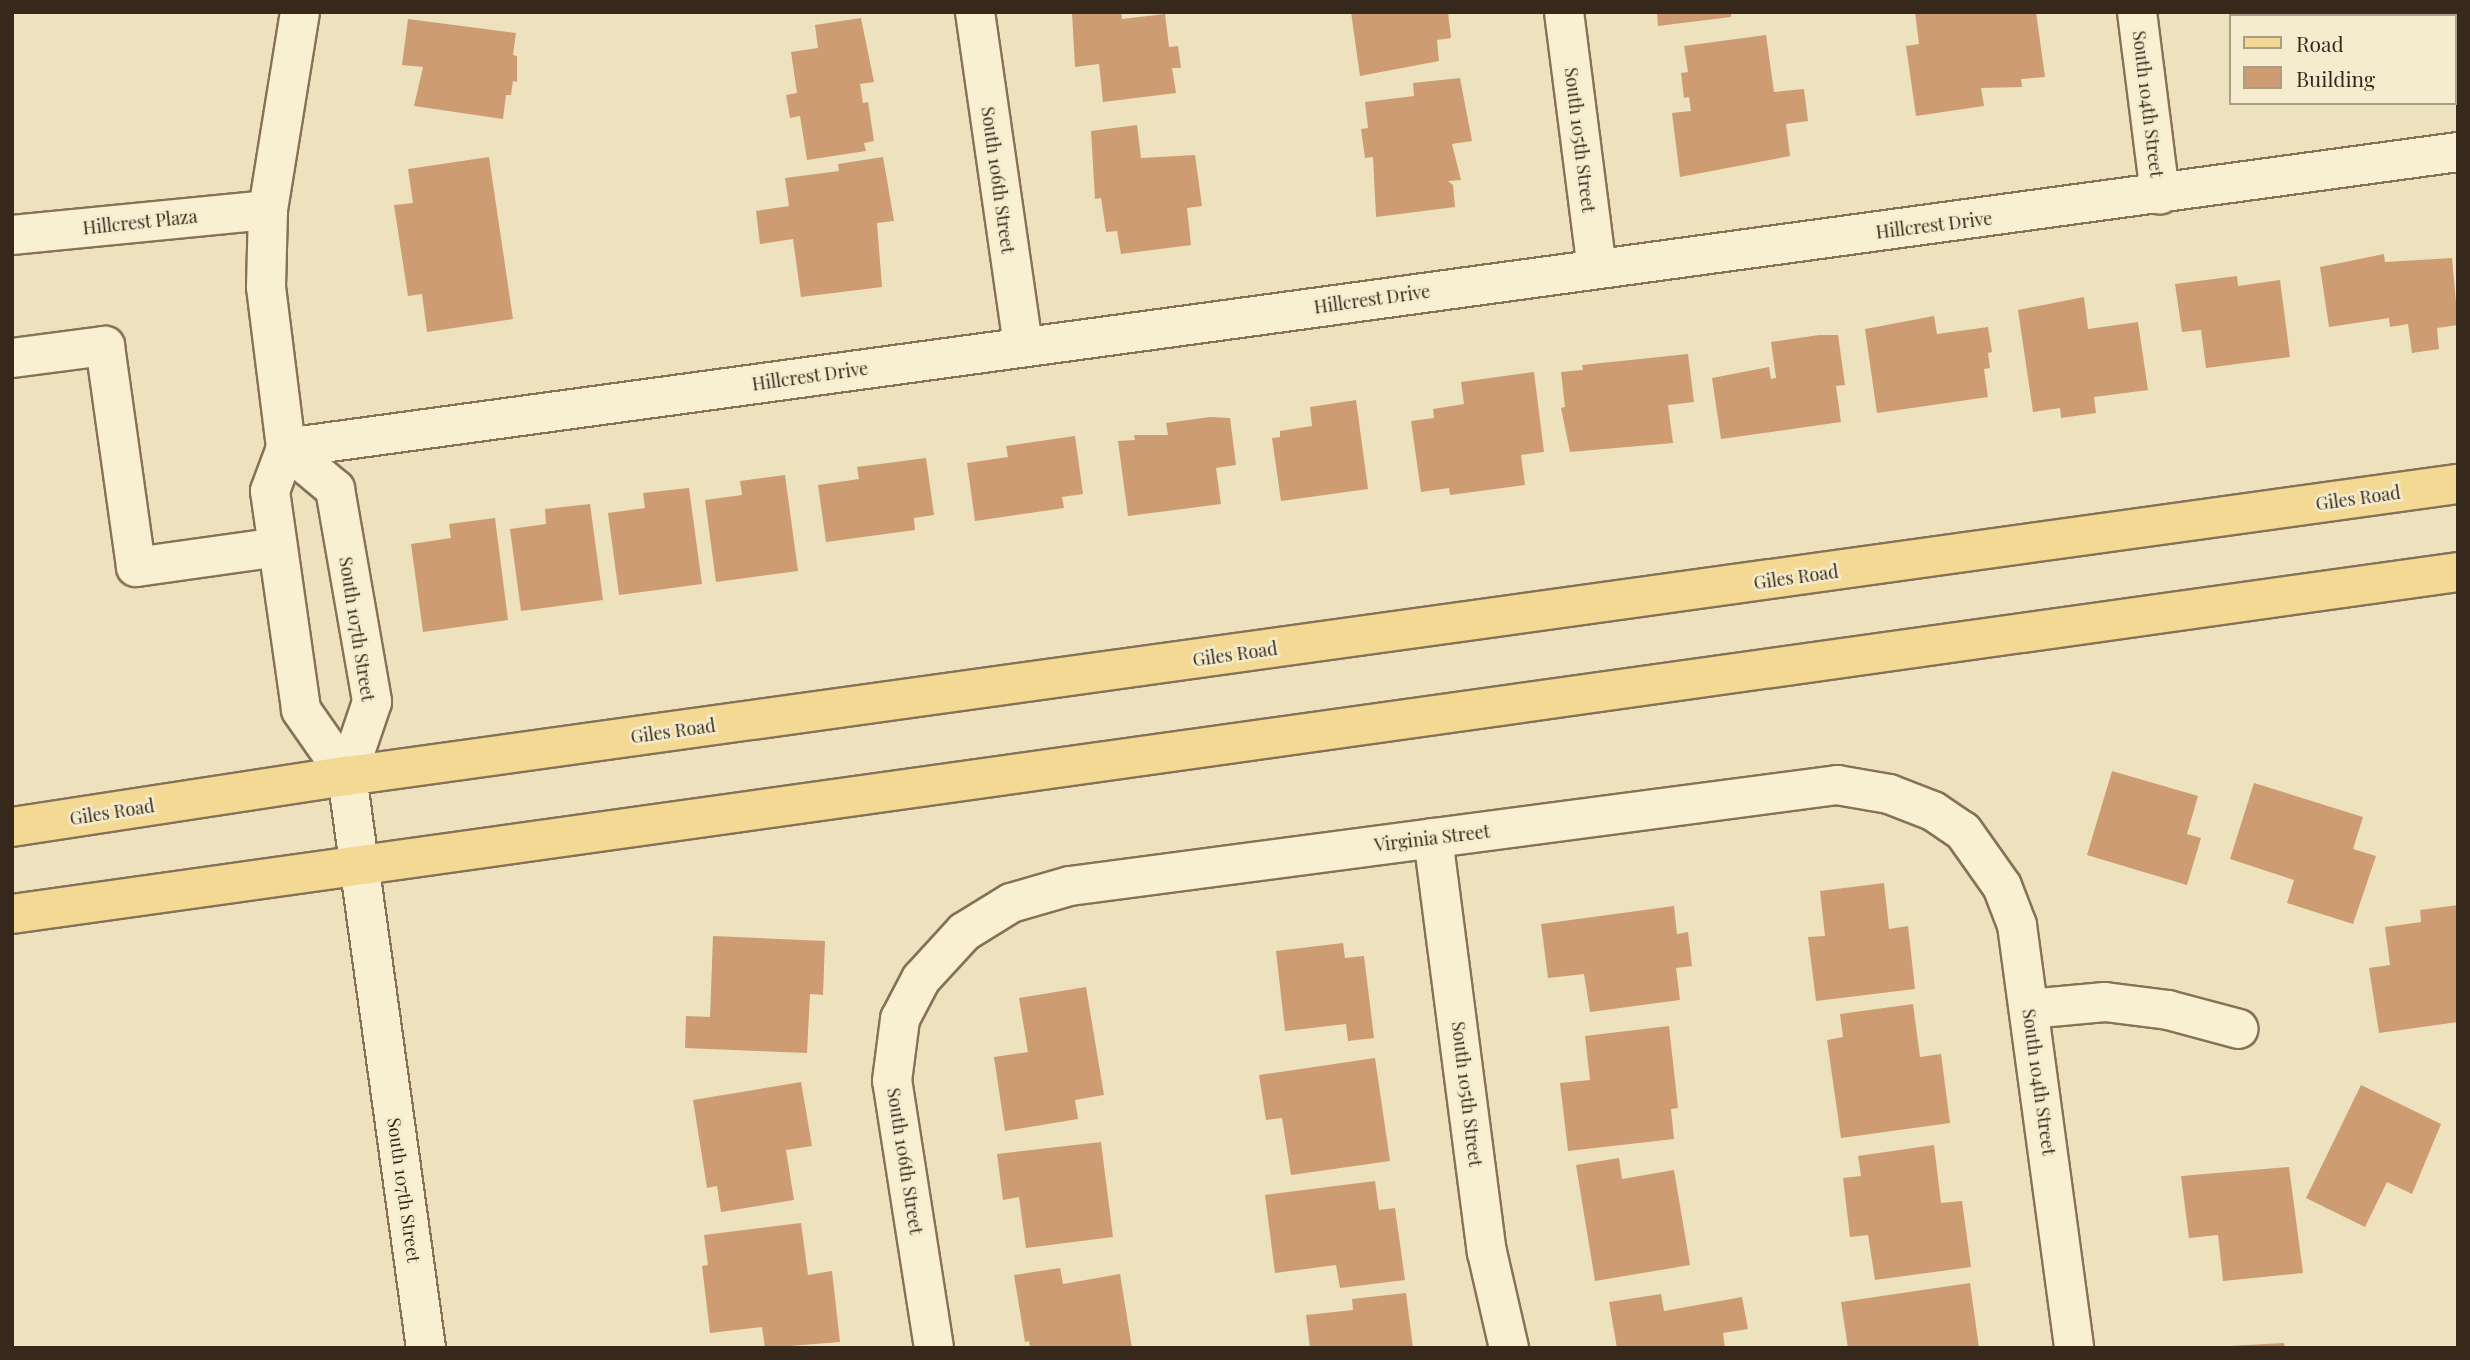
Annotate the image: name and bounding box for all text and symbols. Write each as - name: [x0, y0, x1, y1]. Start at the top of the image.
- legend: [2228, 14, 2456, 105]
- street label: South 104th Street: [2128, 29, 2168, 179]
- text: Road: [2296, 29, 2344, 57]
- text: Building: [2296, 64, 2375, 92]
- street label: South 105th Street: [1560, 66, 1600, 214]
- street label: South 106th Street: [977, 105, 1019, 255]
- street label: Hillcrest Plaza: [81, 205, 199, 239]
- street label: Hillcrest Drive: [1874, 207, 1994, 243]
- street label: Hillcrest Drive: [1312, 280, 1432, 318]
- street label: Hillcrest Drive: [750, 357, 870, 395]
- street label: Giles Road: [2314, 481, 2402, 515]
- street label: South 107th Street: [335, 555, 379, 703]
- street label: Giles Road: [1752, 560, 1840, 594]
- street label: Giles Road: [1191, 637, 1279, 671]
- street label: Giles Road: [629, 714, 717, 748]
- street label: Giles Road: [68, 795, 156, 829]
- street label: Virginia Street: [1373, 820, 1491, 856]
- street label: South 104th Street: [2018, 1007, 2060, 1157]
- street label: South 105th Street: [1447, 1020, 1487, 1168]
- street label: South 106th Street: [883, 1086, 927, 1236]
- street label: South 107th Street: [383, 1116, 425, 1264]

